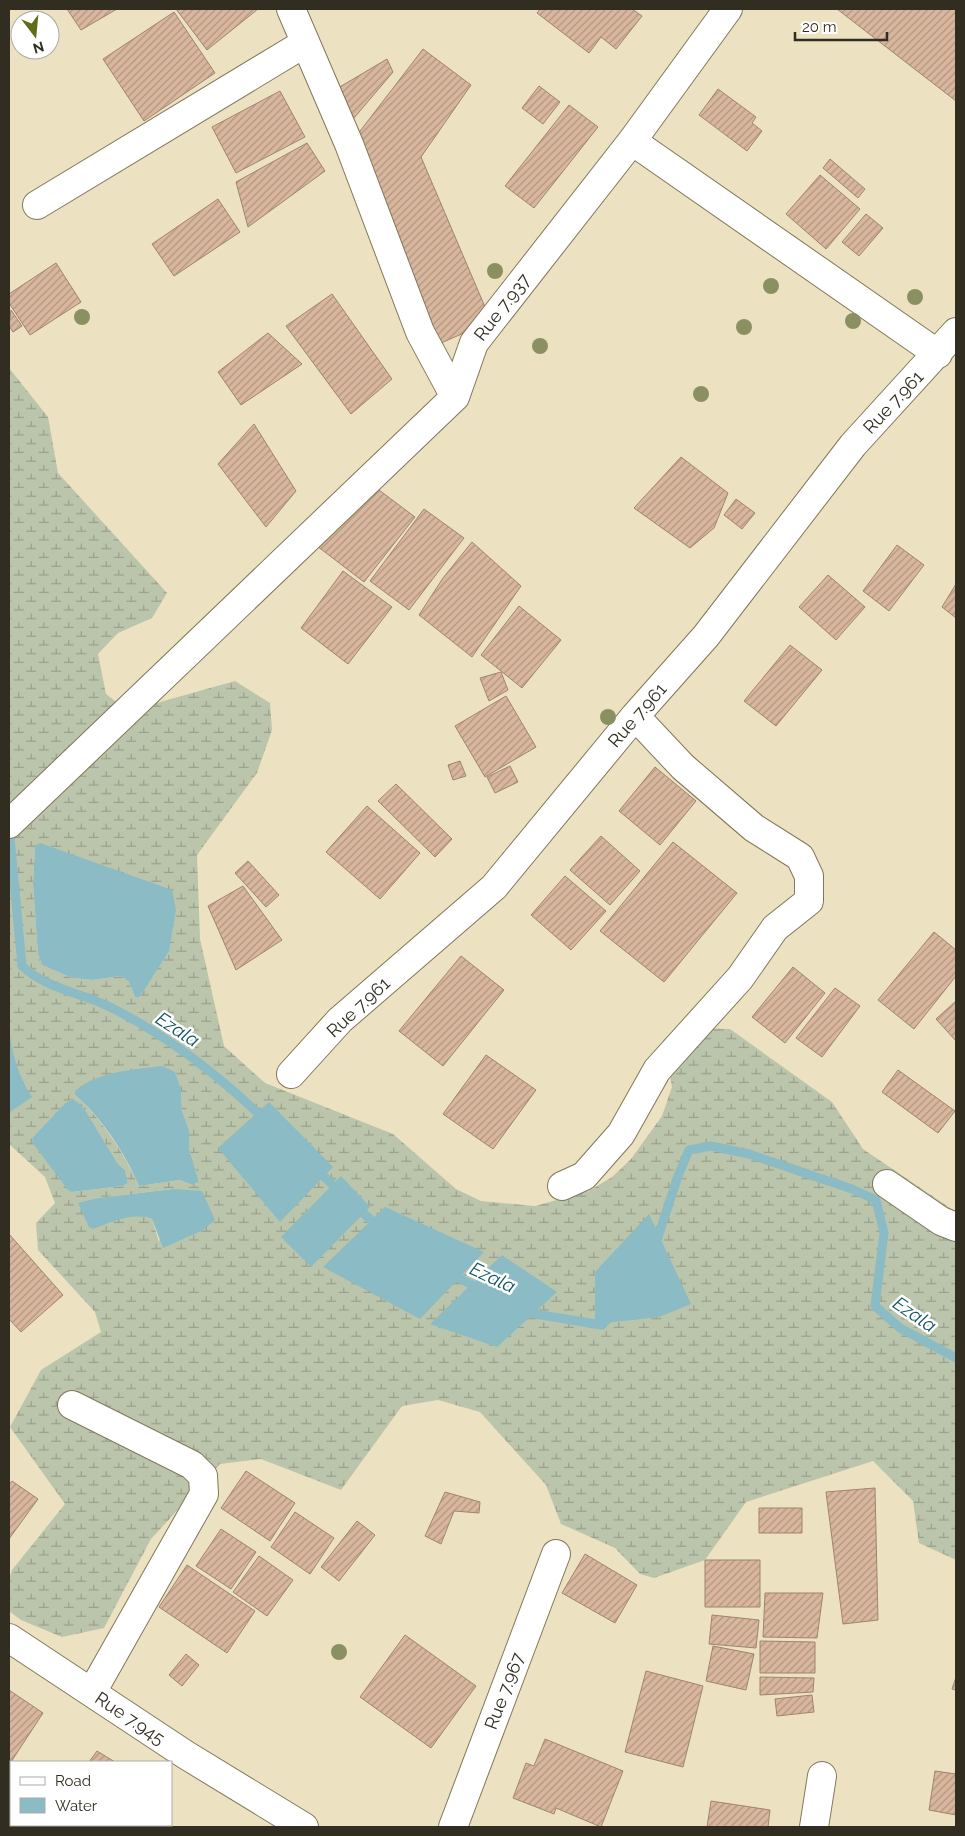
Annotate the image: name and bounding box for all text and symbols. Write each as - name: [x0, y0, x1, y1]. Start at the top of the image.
- north arrow: [10, 10, 60, 60]
- scale bar: [795, 10, 888, 42]
- text: 20 m: [802, 18, 837, 36]
- text: N: [31, 38, 46, 57]
- street label: Rue 7.937: [469, 269, 535, 345]
- street label: Rue 7.961: [859, 366, 928, 438]
- street label: Rue 7.961: [603, 678, 671, 751]
- street label: Rue 7.961: [322, 972, 394, 1041]
- water label: Ezala: [152, 1007, 204, 1051]
- water label: Ezala: [467, 1257, 519, 1297]
- water label: Ezala: [889, 1292, 941, 1336]
- street label: Rue 7.967: [480, 1649, 528, 1732]
- street label: Rue 7.945: [91, 1687, 169, 1749]
- legend: [10, 1761, 172, 1826]
- text: Road: [55, 1772, 91, 1790]
- text: Water: [55, 1797, 98, 1815]

